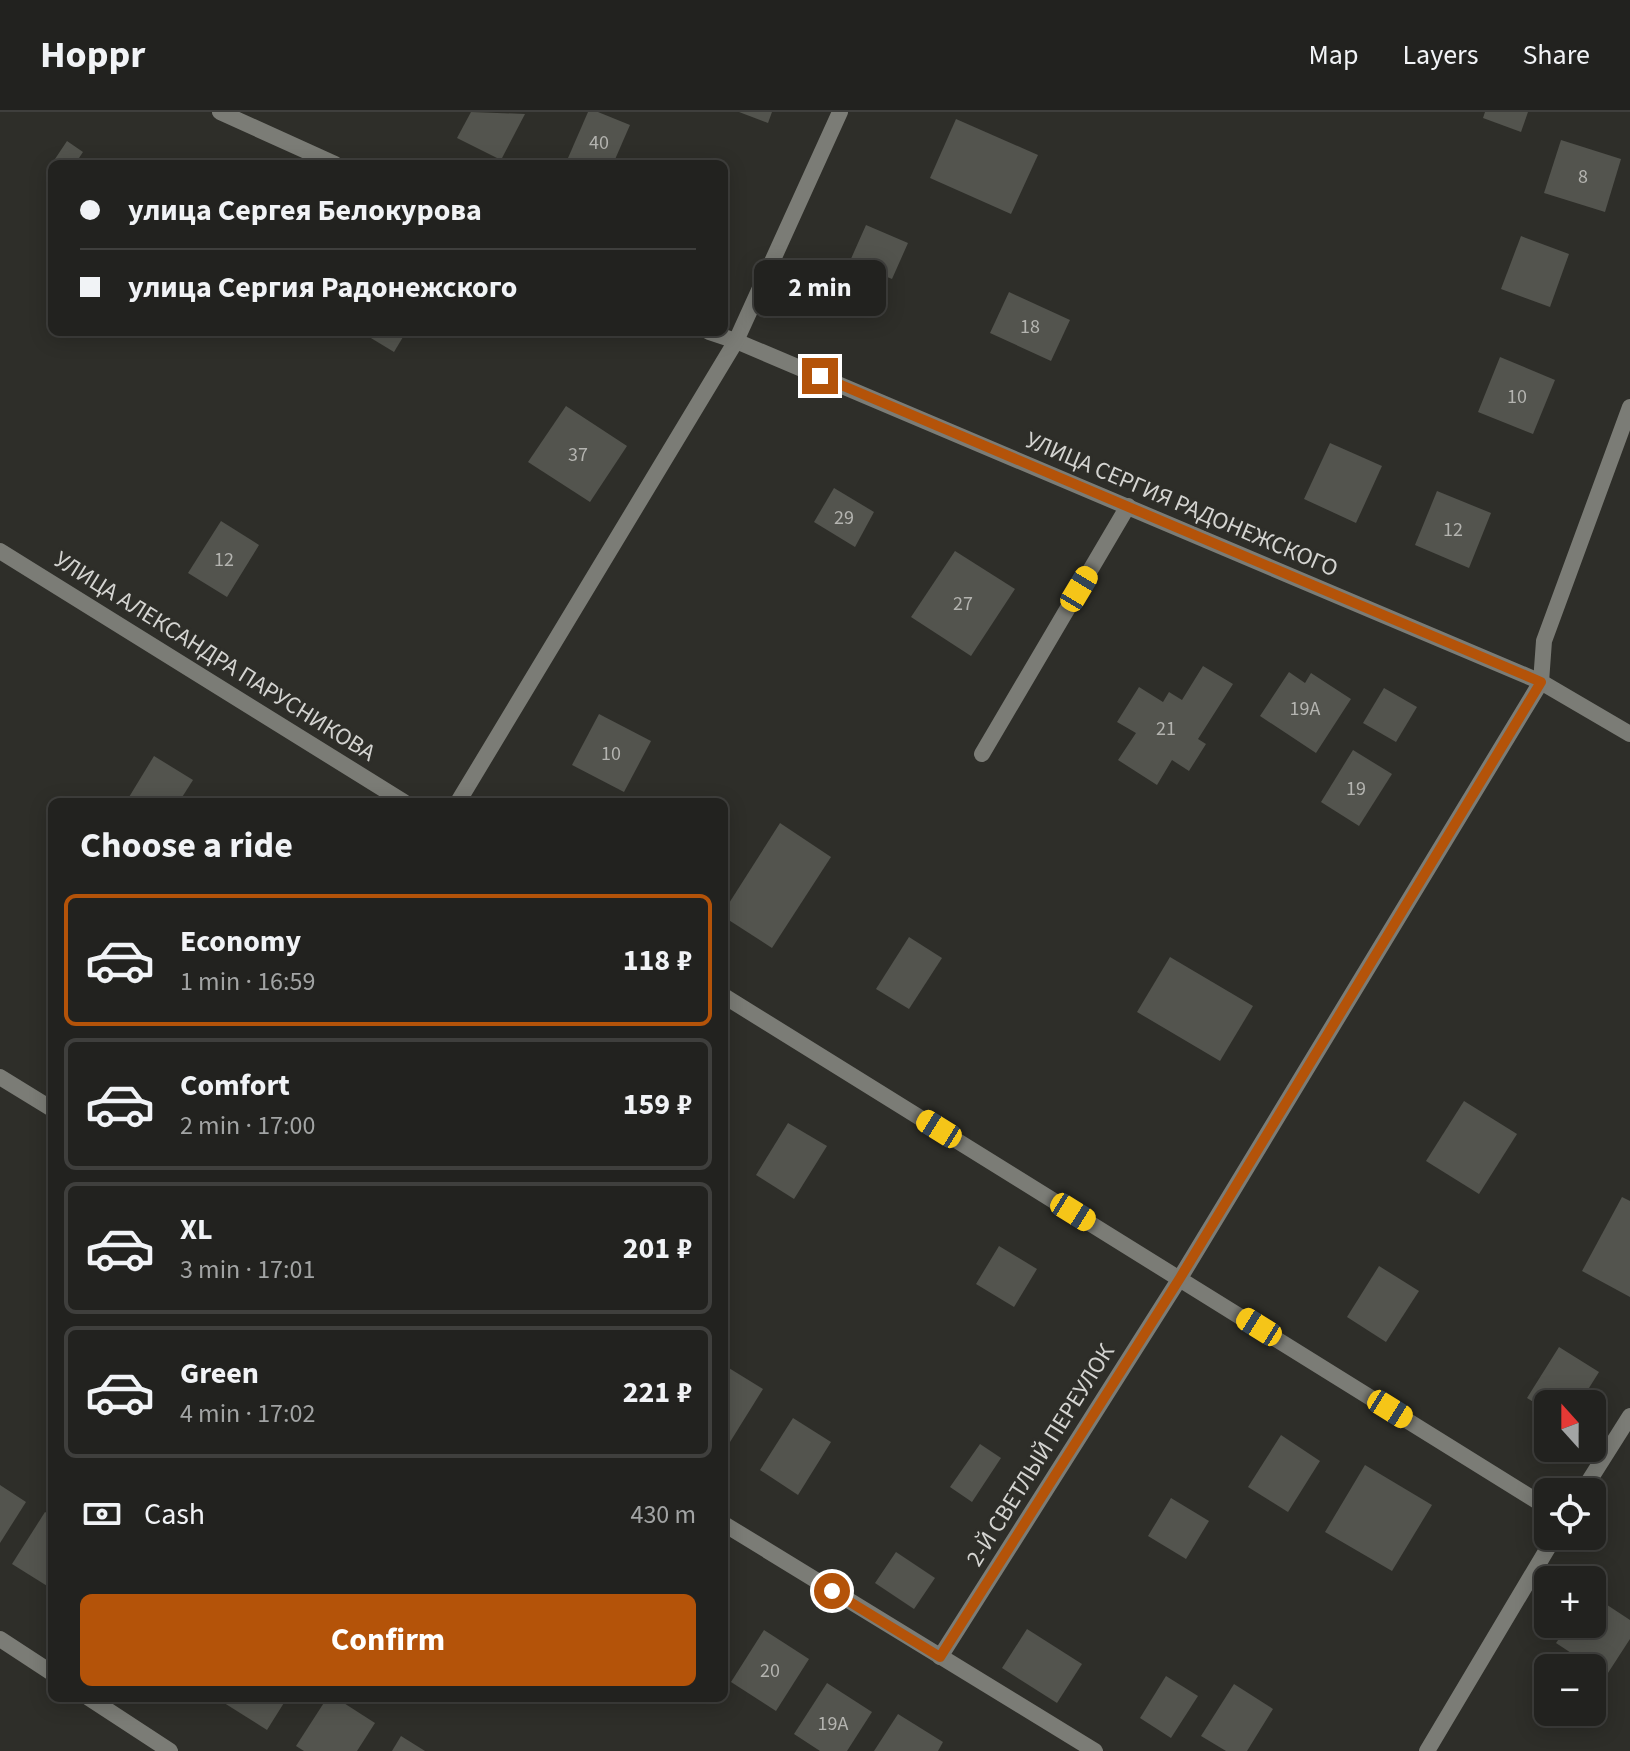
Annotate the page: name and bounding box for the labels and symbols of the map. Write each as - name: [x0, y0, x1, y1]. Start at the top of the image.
- house number: 40: [589, 129, 609, 157]
- house number: 8: [1578, 163, 1588, 191]
- callout: 2 min: [754, 260, 886, 316]
- house number: 18: [1020, 313, 1040, 341]
- route end: [802, 358, 838, 394]
- house number: 10: [1507, 383, 1527, 411]
- street label: УЛИЦА СЕРГИЯ РАДОНЕЖСКОГО: [1020, 423, 1343, 586]
- house number: 37: [568, 441, 588, 469]
- house number: 29: [834, 504, 854, 532]
- house number: 12: [1443, 516, 1463, 544]
- street label: УЛИЦА АЛЕКСАНДРА ПАРУСНИКОВА: [47, 543, 382, 770]
- house number: 12: [214, 546, 234, 574]
- car: [1056, 562, 1102, 616]
- house number: 27: [953, 590, 973, 618]
- house number: 19А: [1290, 695, 1320, 723]
- house number: 21: [1156, 715, 1176, 743]
- house number: 10: [601, 740, 621, 768]
- house number: 19: [1346, 775, 1366, 803]
- car: [912, 1106, 966, 1152]
- car: [1046, 1189, 1100, 1235]
- car: [1232, 1304, 1286, 1350]
- street label: 2-Й СВЕТЛЫЙ ПЕРЕУЛОК: [958, 1337, 1123, 1573]
- car: [1363, 1386, 1417, 1432]
- north arrow: [1534, 1390, 1606, 1462]
- route start: [814, 1573, 850, 1609]
- house number: 20: [760, 1657, 780, 1685]
- house number: 19А: [818, 1710, 848, 1738]

